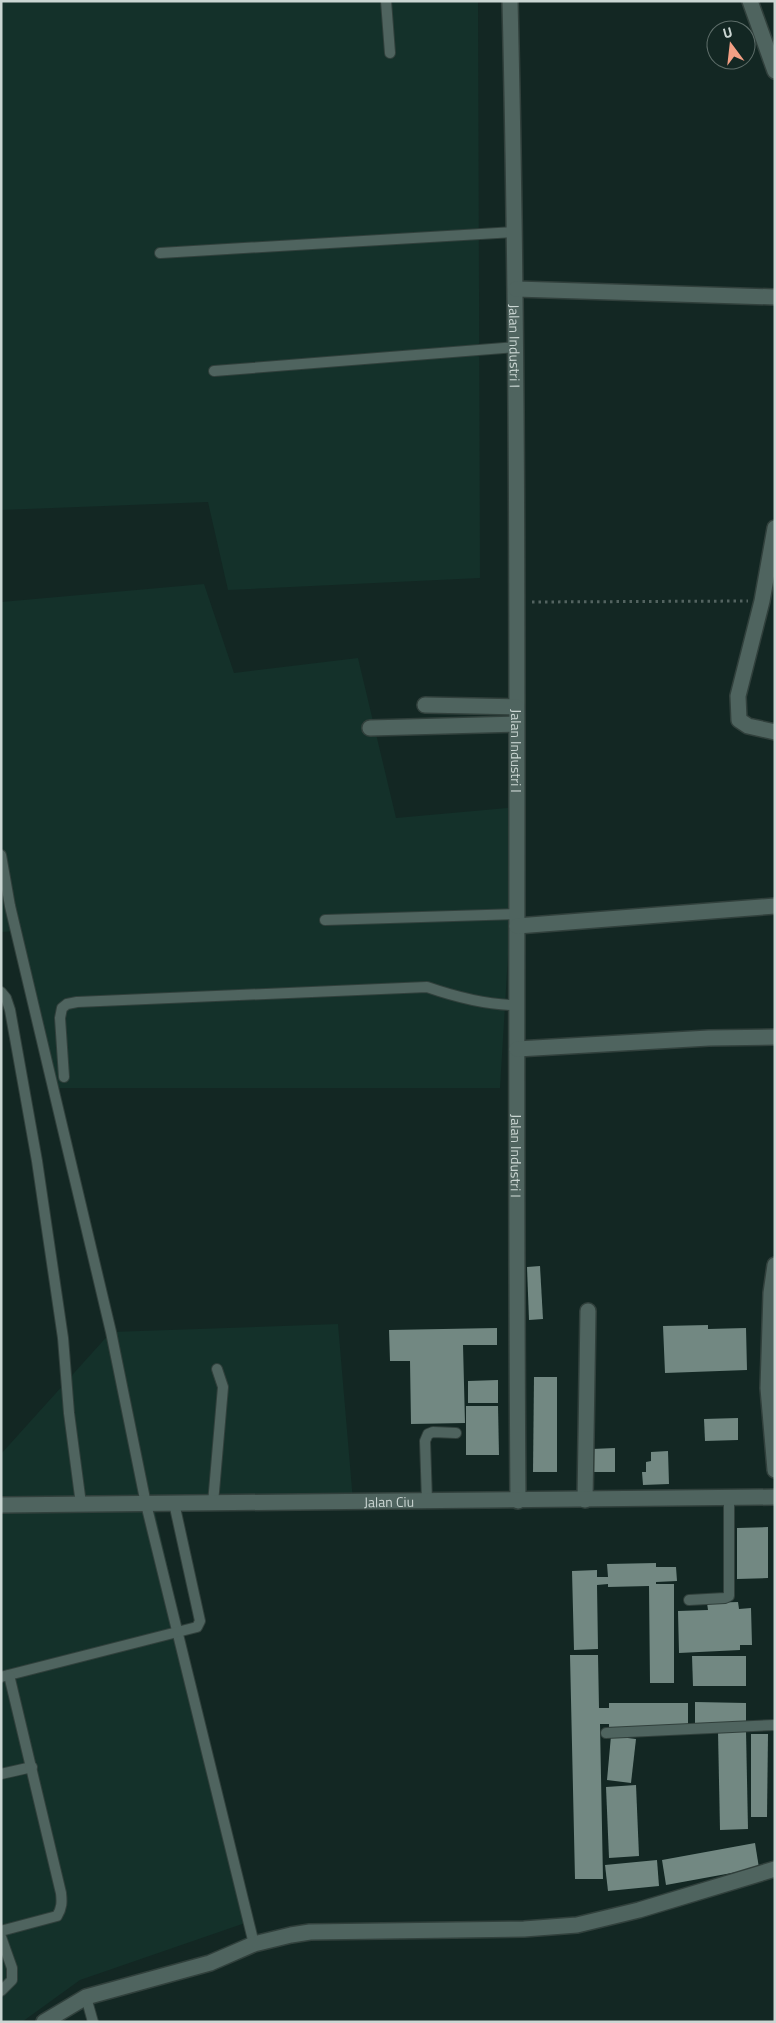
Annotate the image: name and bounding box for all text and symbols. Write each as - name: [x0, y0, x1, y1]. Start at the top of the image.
- north arrow: [706, 20, 756, 70]
- text: U: [720, 21, 735, 43]
- street label: Jalan Industri I: [505, 304, 526, 388]
- street label: Jalan Industri I: [506, 709, 528, 793]
- street label: Jalan Industri I: [506, 1114, 527, 1198]
- street label: Jalan Ciu: [364, 1490, 414, 1512]

